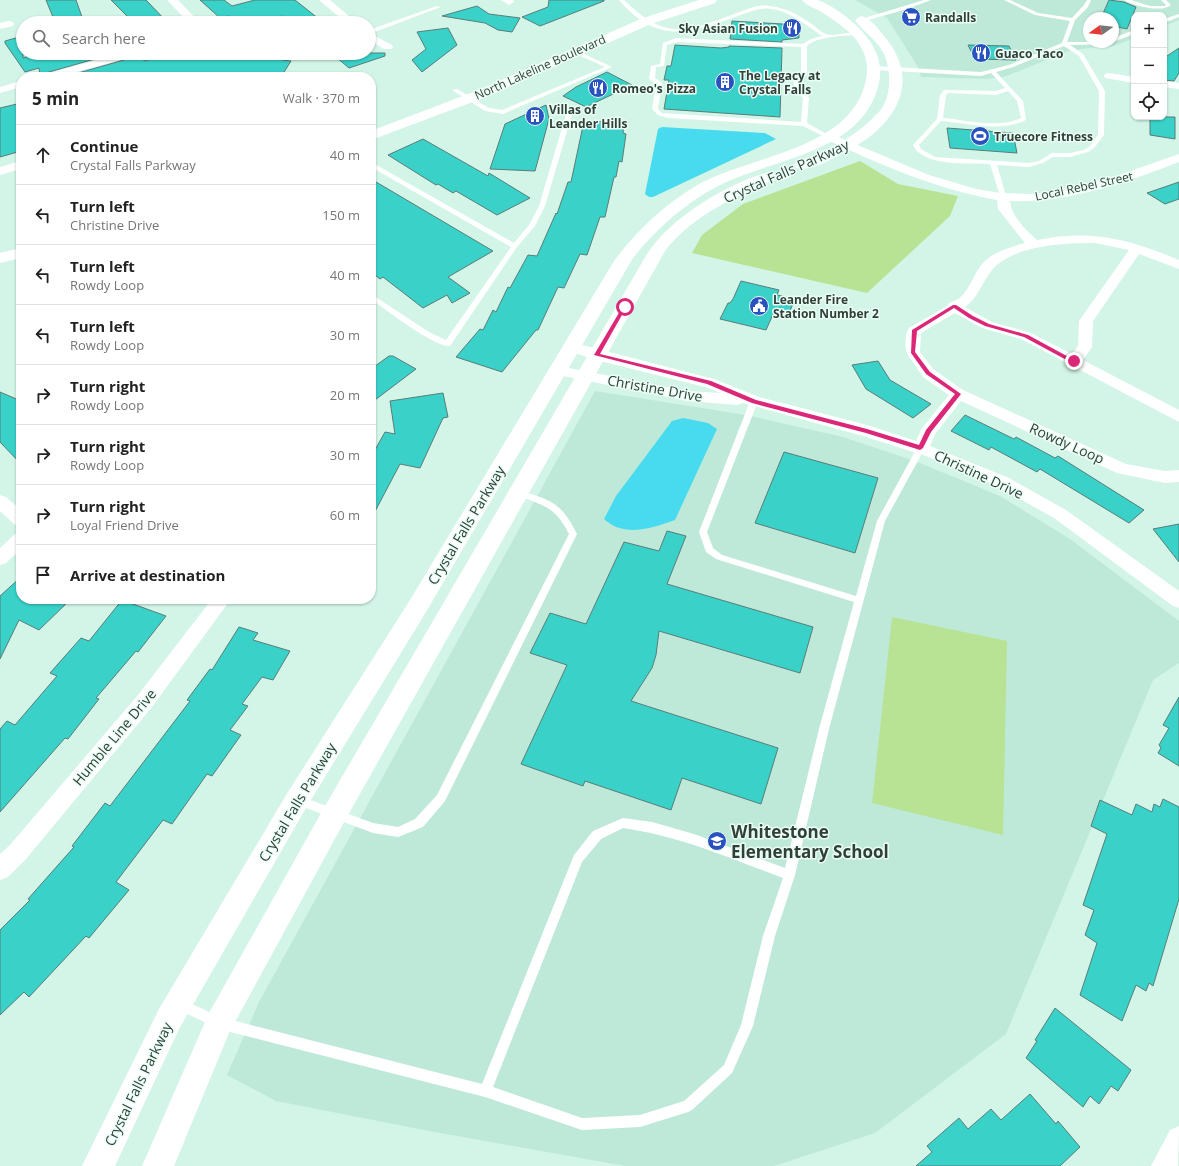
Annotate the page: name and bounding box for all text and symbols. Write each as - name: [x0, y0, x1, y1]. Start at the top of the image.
- supermarket icon: Randalls: [900, 6, 922, 28]
- place label: Randalls: [925, 9, 976, 26]
- north arrow: [1083, 12, 1119, 48]
- map controls: [1131, 12, 1167, 120]
- button: +: [1131, 12, 1167, 48]
- search box: [16, 16, 376, 60]
- restaurant icon: Sky Asian Fusion: [781, 17, 803, 39]
- place label: Sky Asian Fusion: [678, 20, 778, 37]
- icon: search: [30, 27, 52, 49]
- text: Search here: [62, 28, 146, 48]
- street label: North Lakeline Boulevard: [472, 30, 608, 104]
- restaurant icon: Guaco Taco: [970, 42, 992, 64]
- place label: Guaco Taco: [995, 45, 1063, 62]
- button: −: [1131, 48, 1167, 84]
- place label: The Legacy at Crystal Falls: [739, 67, 821, 98]
- building icon: The Legacy at Crystal Falls: [714, 71, 736, 93]
- restaurant icon: Romeo's Pizza: [587, 77, 609, 99]
- place label: Romeo's Pizza: [612, 80, 696, 97]
- button: locate: [1131, 84, 1167, 120]
- text: 5 min: [32, 87, 79, 110]
- text: Walk · 370 m: [283, 89, 360, 107]
- place label: Villas of Leander Hills: [549, 101, 627, 132]
- building icon: Villas of Leander Hills: [524, 105, 546, 127]
- sports icon: Truecore Fitness: [969, 125, 991, 147]
- place label: Truecore Fitness: [994, 128, 1093, 145]
- street label: Crystal Falls Parkway: [720, 134, 853, 207]
- text: Continue: [70, 136, 138, 156]
- icon: ahead: [32, 144, 54, 166]
- text: 40 m: [330, 146, 360, 164]
- text: Crystal Falls Parkway: [70, 156, 196, 174]
- street label: Local Rebel Street: [1033, 167, 1135, 205]
- text: Turn left: [70, 196, 135, 216]
- icon: left: [32, 204, 54, 226]
- text: 150 m: [322, 206, 360, 224]
- text: Christine Drive: [70, 216, 159, 234]
- text: Turn left: [70, 256, 135, 276]
- icon: left: [32, 264, 54, 286]
- text: 40 m: [330, 266, 360, 284]
- text: Rowdy Loop: [70, 276, 144, 294]
- place label: Leander Fire Station Number 2: [773, 291, 879, 322]
- public building icon: Leander Fire Station Number 2: [748, 295, 770, 317]
- route start: [616, 298, 634, 316]
- text: Turn left: [70, 316, 135, 336]
- icon: left: [32, 324, 54, 346]
- text: 30 m: [330, 326, 360, 344]
- text: Rowdy Loop: [70, 336, 144, 354]
- route end: [1065, 352, 1083, 370]
- street label: Christine Drive: [606, 370, 704, 406]
- text: Turn right: [70, 376, 145, 396]
- icon: right: [32, 384, 54, 406]
- text: 20 m: [330, 386, 360, 404]
- text: Rowdy Loop: [70, 396, 144, 414]
- street label: Rowdy Loop: [1027, 418, 1107, 468]
- text: Turn right: [70, 436, 145, 456]
- icon: right: [32, 444, 54, 466]
- street label: Christine Drive: [931, 445, 1027, 503]
- text: 30 m: [330, 446, 360, 464]
- text: Rowdy Loop: [70, 456, 144, 474]
- street label: Crystal Falls Parkway: [423, 461, 510, 588]
- text: Turn right: [70, 496, 145, 516]
- icon: right: [32, 504, 54, 526]
- text: 60 m: [330, 506, 360, 524]
- text: Loyal Friend Drive: [70, 516, 179, 534]
- icon: arrive: [32, 564, 54, 586]
- text: Arrive at destination: [70, 565, 225, 585]
- street label: Humble Line Drive: [68, 685, 160, 789]
- street label: Crystal Falls Parkway: [254, 738, 341, 865]
- place label: Whitestone Elementary School: [731, 820, 889, 863]
- school or university icon: Whitestone Elementary School: [706, 830, 728, 852]
- street label: Crystal Falls Parkway: [100, 1018, 177, 1149]

